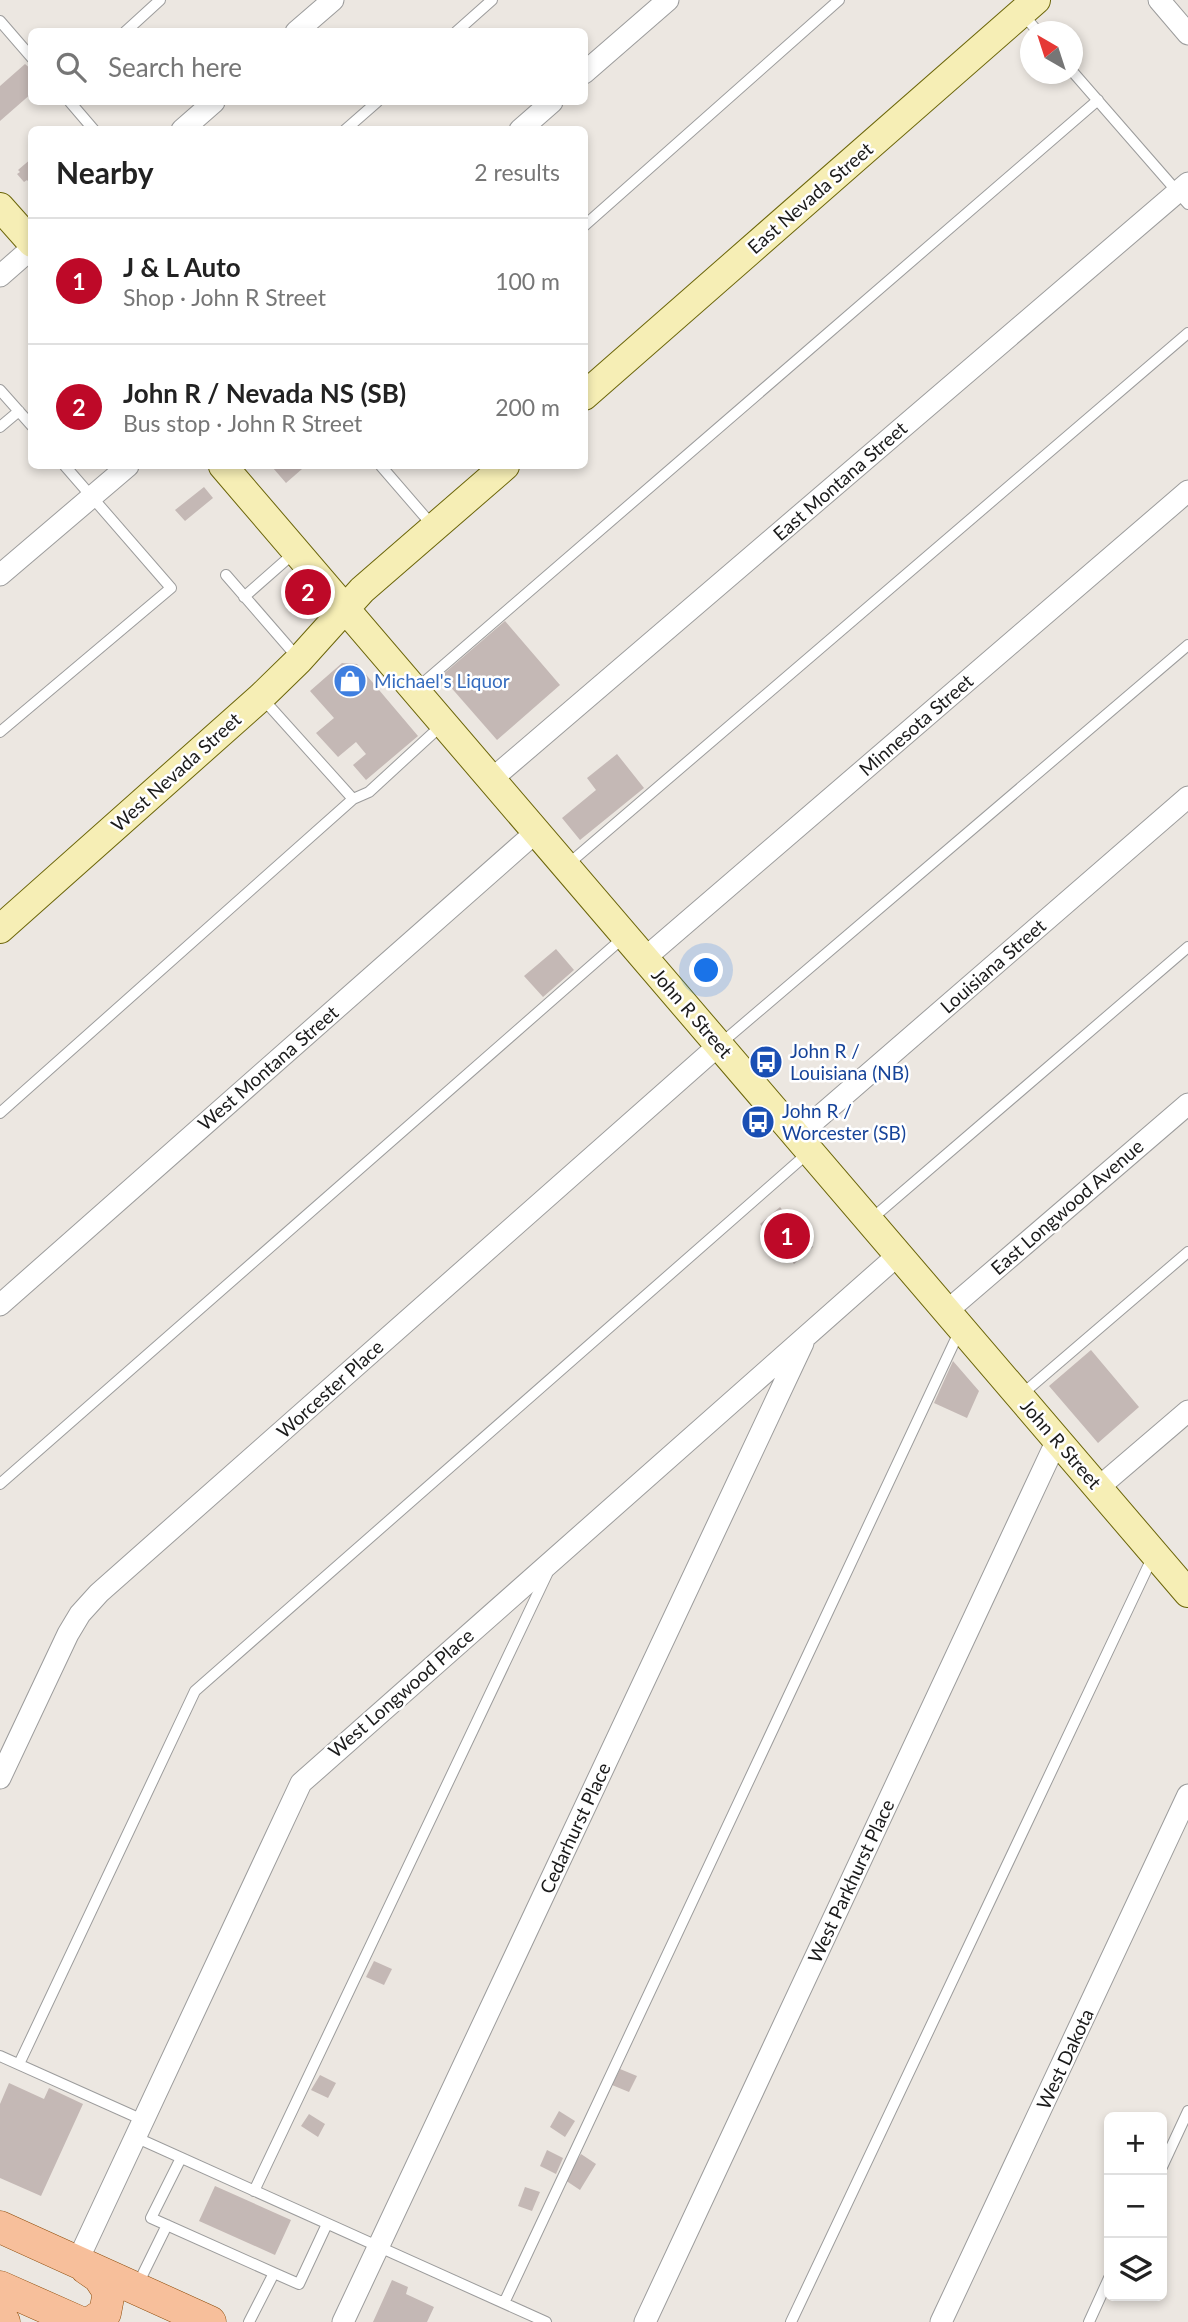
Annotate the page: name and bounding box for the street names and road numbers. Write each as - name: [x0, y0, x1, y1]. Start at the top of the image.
- street label: East Nevada Street: [742, 137, 877, 258]
- street label: East Montana Street: [768, 416, 912, 545]
- street label: Minnesota Street: [854, 669, 977, 780]
- street label: West Nevada Street: [106, 707, 245, 836]
- street label: Louisiana Street: [935, 913, 1050, 1018]
- street label: John R Street: [647, 963, 738, 1062]
- street label: West Montana Street: [193, 1000, 343, 1135]
- street label: East Longwood Avenue: [986, 1134, 1148, 1279]
- street label: Worcester Place: [272, 1335, 388, 1442]
- street label: John R Street: [1016, 1394, 1107, 1493]
- street label: West Longwood Place: [323, 1623, 478, 1762]
- street label: Cedarhurst Place: [534, 1759, 615, 1897]
- street label: West Parkhurst Place: [803, 1795, 899, 1966]
- street label: West Dakota: [1031, 2005, 1098, 2113]

